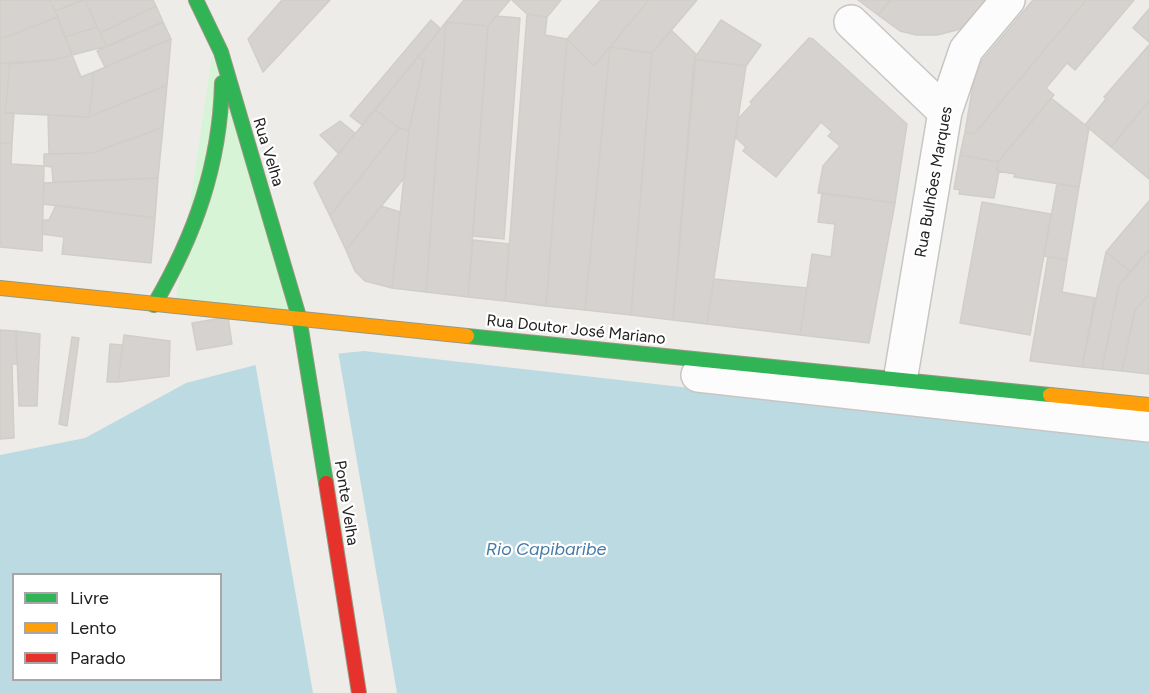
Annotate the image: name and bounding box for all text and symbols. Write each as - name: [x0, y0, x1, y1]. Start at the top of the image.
- street label: Rua Bulhões Marques: [911, 105, 957, 259]
- street label: Rua Velha: [248, 115, 288, 189]
- street label: Rua Doutor José Mariano: [486, 311, 666, 349]
- street label: Ponte Velha: [330, 459, 362, 547]
- water label: Rio Capibaribe: [486, 539, 606, 561]
- legend: [12, 573, 222, 681]
- text: Livre: [70, 587, 109, 609]
- text: Lento: [70, 617, 116, 639]
- text: Parado: [70, 647, 126, 669]

